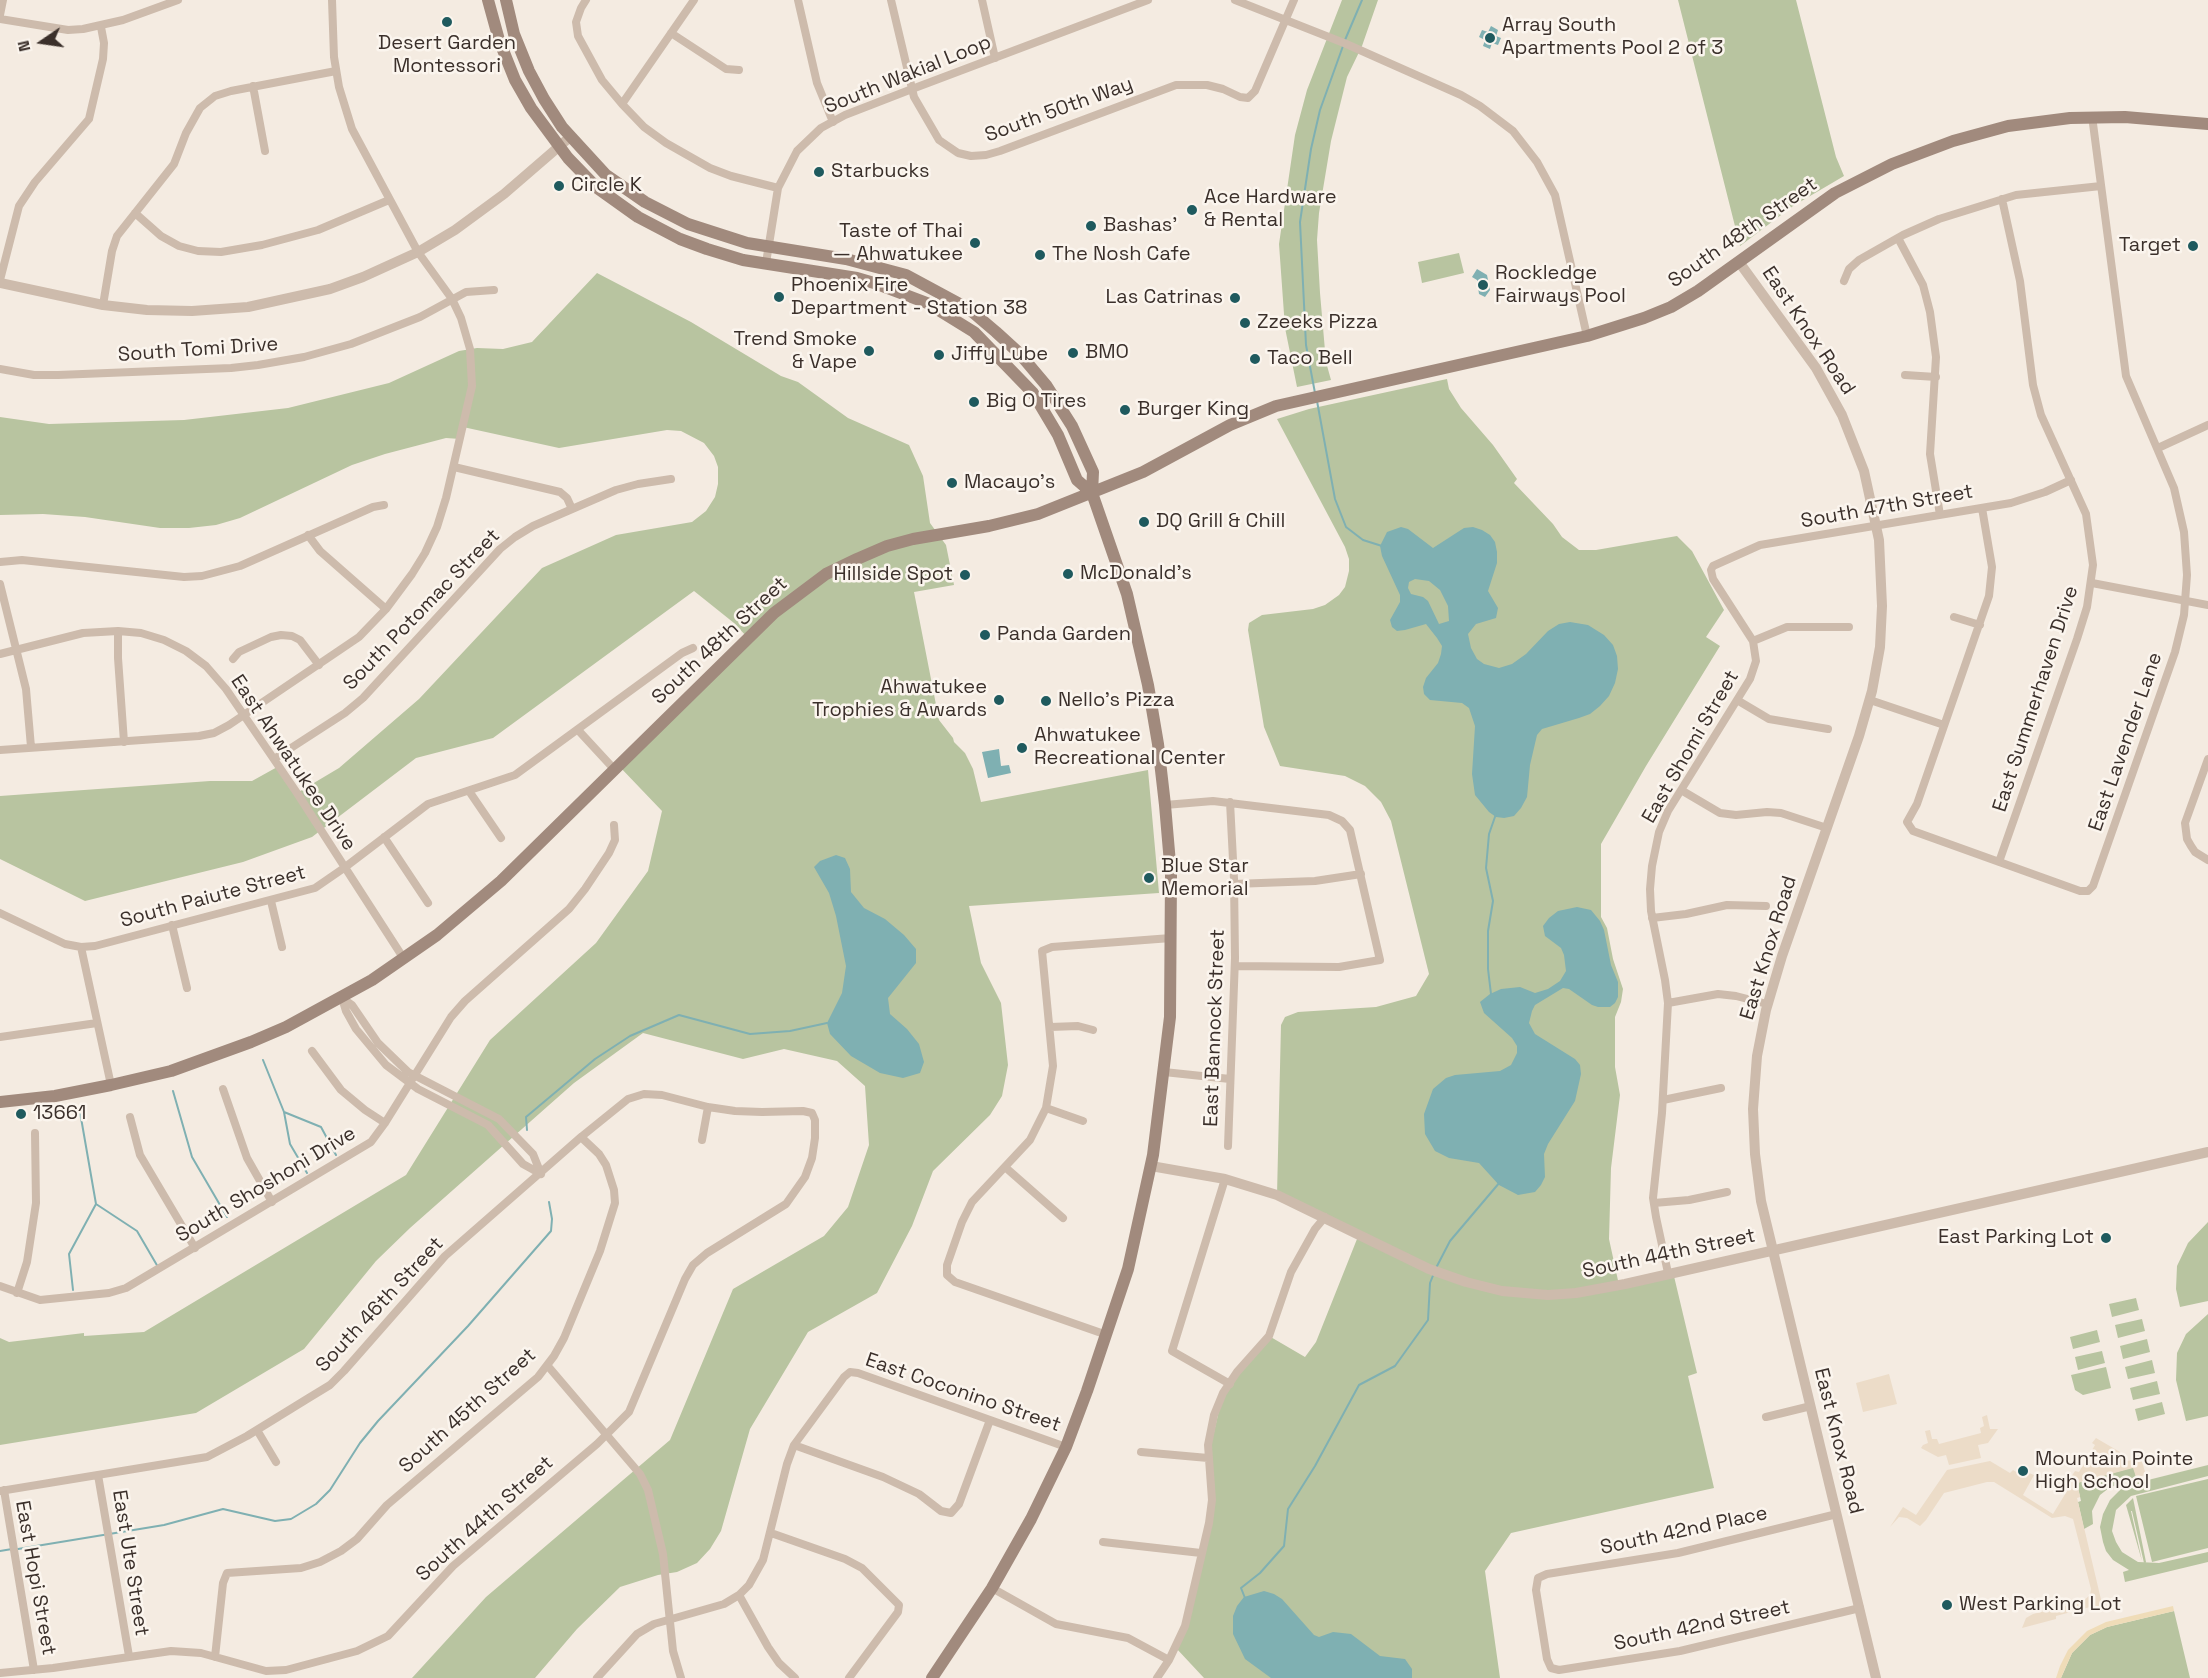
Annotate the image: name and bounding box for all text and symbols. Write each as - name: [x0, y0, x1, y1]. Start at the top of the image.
- north arrow: [12, 12, 72, 72]
- place label: Array South Apartments Pool 2 of 3: [1502, 14, 1723, 61]
- marker: Desert Garden Montessori: [440, 15, 454, 29]
- street label: South Wakial Loop: [821, 31, 995, 119]
- marker: Array South Apartments Pool 2 of 3: [1483, 31, 1497, 45]
- place label: Desert Garden Montessori: [378, 32, 516, 79]
- text: N: [13, 39, 35, 54]
- street label: South 50th Way: [982, 72, 1136, 148]
- place label: Starbucks: [831, 160, 930, 184]
- marker: Starbucks: [812, 165, 826, 179]
- street label: South 48th Street: [1664, 173, 1822, 293]
- place label: Circle K: [571, 174, 642, 198]
- marker: Circle K: [552, 179, 566, 193]
- place label: Ace Hardware & Rental: [1204, 186, 1337, 233]
- marker: Ace Hardware & Rental: [1185, 203, 1199, 217]
- place label: Bashas': [1103, 214, 1177, 238]
- marker: Bashas': [1084, 219, 1098, 233]
- place label: Taste of Thai — Ahwatukee: [833, 220, 963, 267]
- place label: Target: [2119, 234, 2181, 258]
- marker: Taste of Thai — Ahwatukee: [968, 236, 982, 250]
- marker: Target: [2186, 239, 2200, 253]
- place label: The Nosh Cafe: [1052, 243, 1190, 267]
- marker: The Nosh Cafe: [1033, 248, 1047, 262]
- place label: Rockledge Fairways Pool: [1495, 262, 1626, 309]
- street label: East Knox Road: [1756, 262, 1860, 400]
- place label: Phoenix Fire Department - Station 38: [791, 274, 1027, 321]
- marker: Rockledge Fairways Pool: [1476, 278, 1490, 292]
- place label: Las Catrinas: [1105, 286, 1223, 310]
- marker: Phoenix Fire Department - Station 38: [772, 290, 786, 304]
- marker: Las Catrinas: [1228, 291, 1242, 305]
- place label: Zzeeks Pizza: [1257, 311, 1378, 335]
- marker: Zzeeks Pizza: [1238, 316, 1252, 330]
- place label: Trend Smoke & Vape: [734, 328, 857, 375]
- street label: South Tomi Drive: [117, 332, 279, 368]
- place label: BMO: [1085, 341, 1129, 365]
- place label: Jiffy Lube: [951, 343, 1048, 367]
- marker: Trend Smoke & Vape: [862, 344, 876, 358]
- marker: BMO: [1066, 346, 1080, 360]
- place label: Taco Bell: [1267, 347, 1353, 371]
- marker: Jiffy Lube: [932, 348, 946, 362]
- marker: Taco Bell: [1248, 352, 1262, 366]
- place label: Big O Tires: [986, 390, 1087, 414]
- marker: Big O Tires: [967, 395, 981, 409]
- place label: Burger King: [1137, 398, 1249, 422]
- marker: Burger King: [1118, 403, 1132, 417]
- place label: Macayo's: [964, 471, 1055, 495]
- marker: Macayo's: [945, 476, 959, 490]
- street label: South 47th Street: [1799, 480, 1975, 534]
- place label: DQ Grill & Chill: [1156, 510, 1285, 534]
- marker: DQ Grill & Chill: [1137, 515, 1151, 529]
- street label: South Potomac Street: [339, 524, 505, 696]
- place label: McDonald's: [1080, 562, 1192, 586]
- place label: Hillside Spot: [834, 563, 953, 587]
- marker: McDonald's: [1061, 567, 1075, 581]
- marker: Hillside Spot: [958, 568, 972, 582]
- street label: South 48th Street: [647, 572, 793, 710]
- street label: East Summerhaven Drive: [1988, 583, 2084, 815]
- place label: Panda Garden: [997, 623, 1131, 647]
- marker: Panda Garden: [978, 628, 992, 642]
- street label: East Lavender Lane: [2084, 649, 2168, 835]
- street label: East Shomi Street: [1637, 666, 1745, 828]
- street label: East Ahwatukee Drive: [225, 670, 361, 856]
- place label: Ahwatukee Trophies & Awards: [812, 676, 987, 723]
- place label: Nello's Pizza: [1058, 689, 1174, 713]
- marker: Ahwatukee Trophies & Awards: [992, 693, 1006, 707]
- marker: Nello's Pizza: [1039, 694, 1053, 708]
- place label: Ahwatukee Recreational Center: [1034, 724, 1225, 771]
- marker: Ahwatukee Recreational Center: [1015, 741, 1029, 755]
- place label: Blue Star Memorial: [1161, 855, 1249, 902]
- street label: South Paiute Street: [118, 861, 308, 933]
- marker: Blue Star Memorial: [1142, 871, 1156, 885]
- street label: East Knox Road: [1736, 873, 1802, 1023]
- street label: East Bannock Street: [1200, 929, 1230, 1127]
- place label: 13661: [33, 1102, 86, 1126]
- marker: 13661: [14, 1107, 28, 1121]
- street label: South Shoshoni Drive: [172, 1122, 360, 1248]
- street label: South 44th Street: [1580, 1224, 1758, 1284]
- place label: East Parking Lot: [1938, 1226, 2094, 1250]
- marker: East Parking Lot: [2099, 1231, 2113, 1245]
- street label: South 46th Street: [311, 1232, 449, 1378]
- street label: South 45th Street: [395, 1343, 541, 1479]
- street label: East Coconino Street: [862, 1348, 1064, 1438]
- street label: East Knox Road: [1808, 1366, 1868, 1516]
- place label: Mountain Pointe High School: [2035, 1448, 2193, 1495]
- street label: South 44th Street: [412, 1451, 558, 1587]
- marker: Mountain Pointe High School: [2016, 1464, 2030, 1478]
- street label: East Ute Street: [107, 1488, 153, 1638]
- street label: East Hopi Street: [10, 1499, 60, 1657]
- street label: South 42nd Place: [1598, 1502, 1770, 1560]
- place label: West Parking Lot: [1959, 1593, 2121, 1617]
- street label: South 42nd Street: [1612, 1596, 1792, 1656]
- marker: West Parking Lot: [1940, 1598, 1954, 1612]

